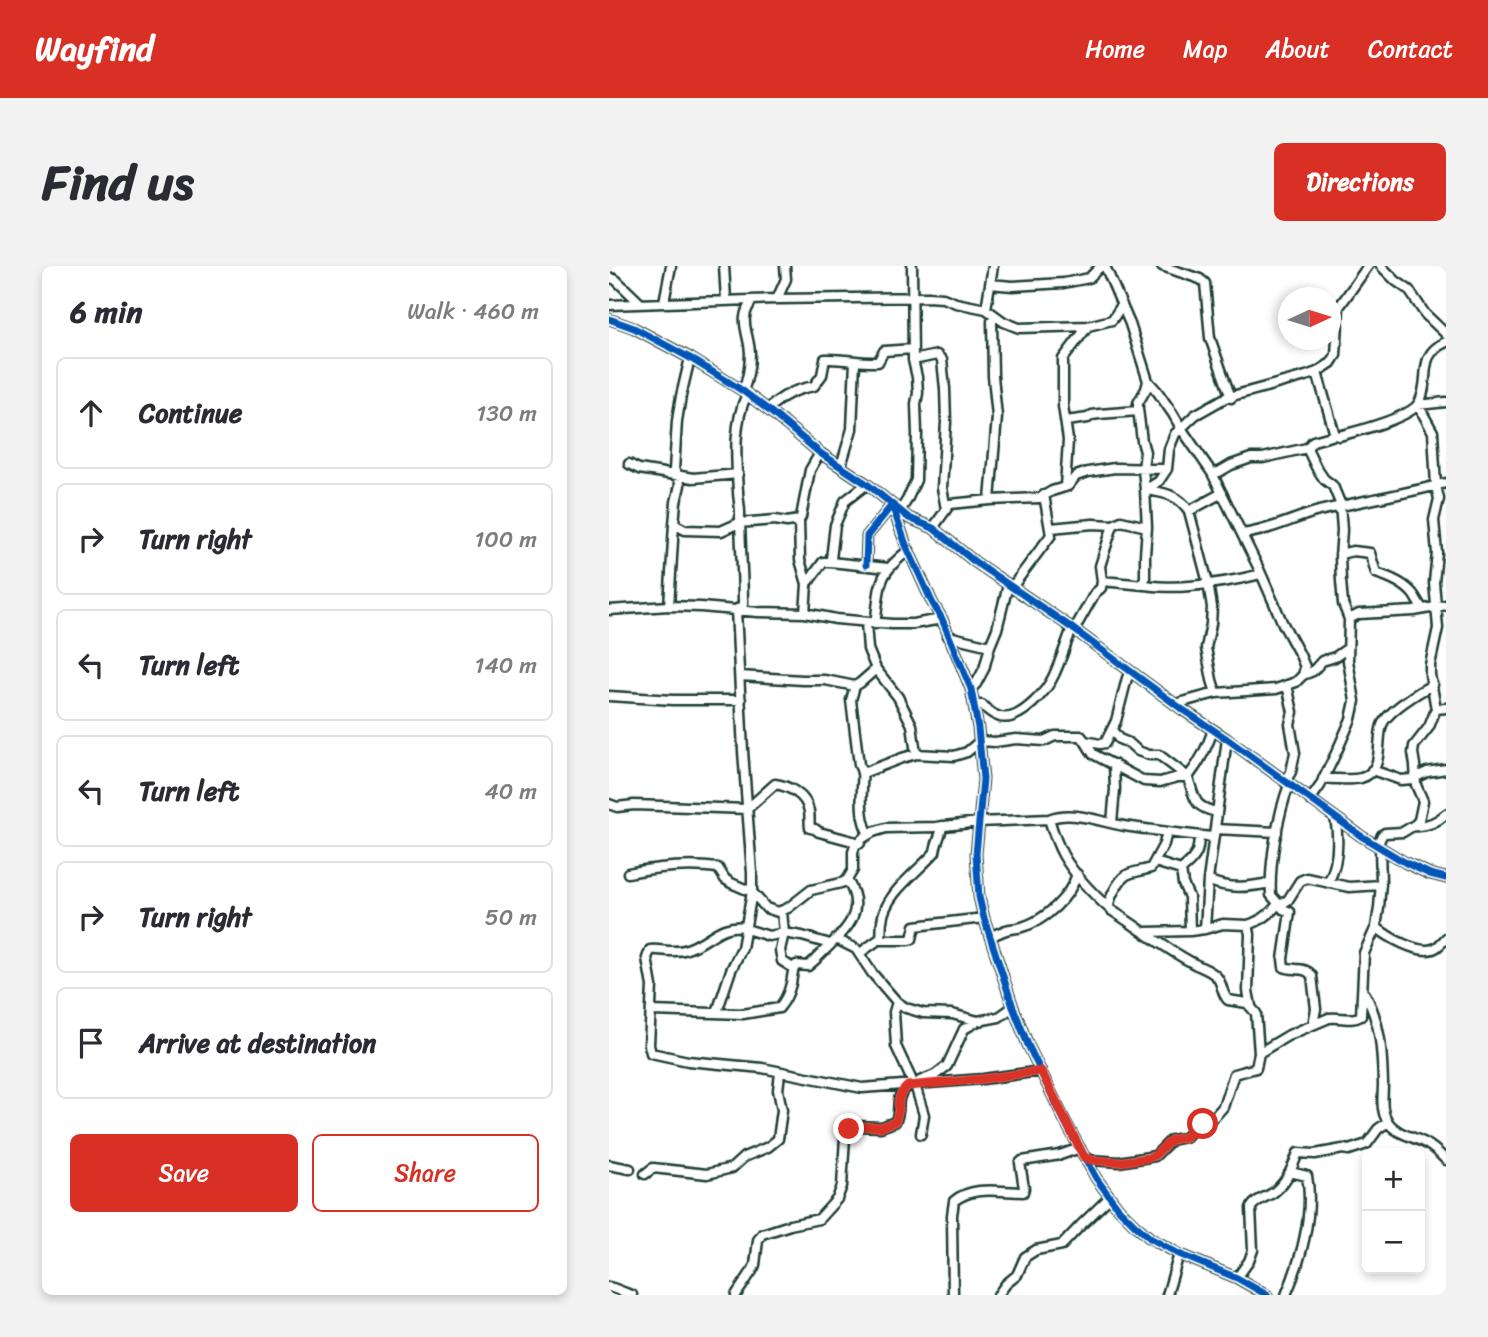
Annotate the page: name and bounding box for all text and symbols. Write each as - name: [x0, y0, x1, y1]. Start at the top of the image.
- text: Wayfind: [35, 20, 154, 78]
- text: Home: [1085, 28, 1145, 70]
- text: Map: [1183, 28, 1227, 70]
- text: About: [1265, 28, 1330, 70]
- text: Contact: [1368, 28, 1453, 70]
- text: Find us: [42, 139, 194, 226]
- button: Directions: [1274, 143, 1446, 221]
- text: 6 min: [70, 285, 142, 339]
- north arrow: [1278, 287, 1341, 350]
- text: Walk · 460 m: [407, 291, 539, 332]
- text: Continue: [139, 390, 242, 436]
- text: 130 m: [476, 393, 537, 434]
- icon: ahead: [72, 394, 110, 432]
- text: Turn right: [139, 516, 252, 562]
- text: 100 m: [474, 519, 537, 560]
- icon: right: [72, 520, 110, 558]
- text: Turn left: [139, 642, 239, 688]
- text: 140 m: [475, 645, 537, 686]
- icon: left: [72, 646, 110, 684]
- text: Turn left: [139, 768, 239, 814]
- text: 40 m: [484, 771, 537, 812]
- icon: left: [72, 772, 110, 810]
- text: Turn right: [139, 894, 252, 940]
- text: 50 m: [485, 897, 537, 938]
- icon: right: [72, 898, 110, 936]
- text: Arrive at destination: [139, 1020, 376, 1066]
- icon: arrive: [72, 1024, 110, 1062]
- route start: [1187, 1108, 1218, 1139]
- route end: [833, 1113, 864, 1144]
- button: Save: [70, 1134, 298, 1212]
- button: Share: [312, 1134, 539, 1212]
- map controls: [1362, 1148, 1425, 1274]
- button: +: [1362, 1148, 1425, 1211]
- button: −: [1362, 1211, 1425, 1274]

